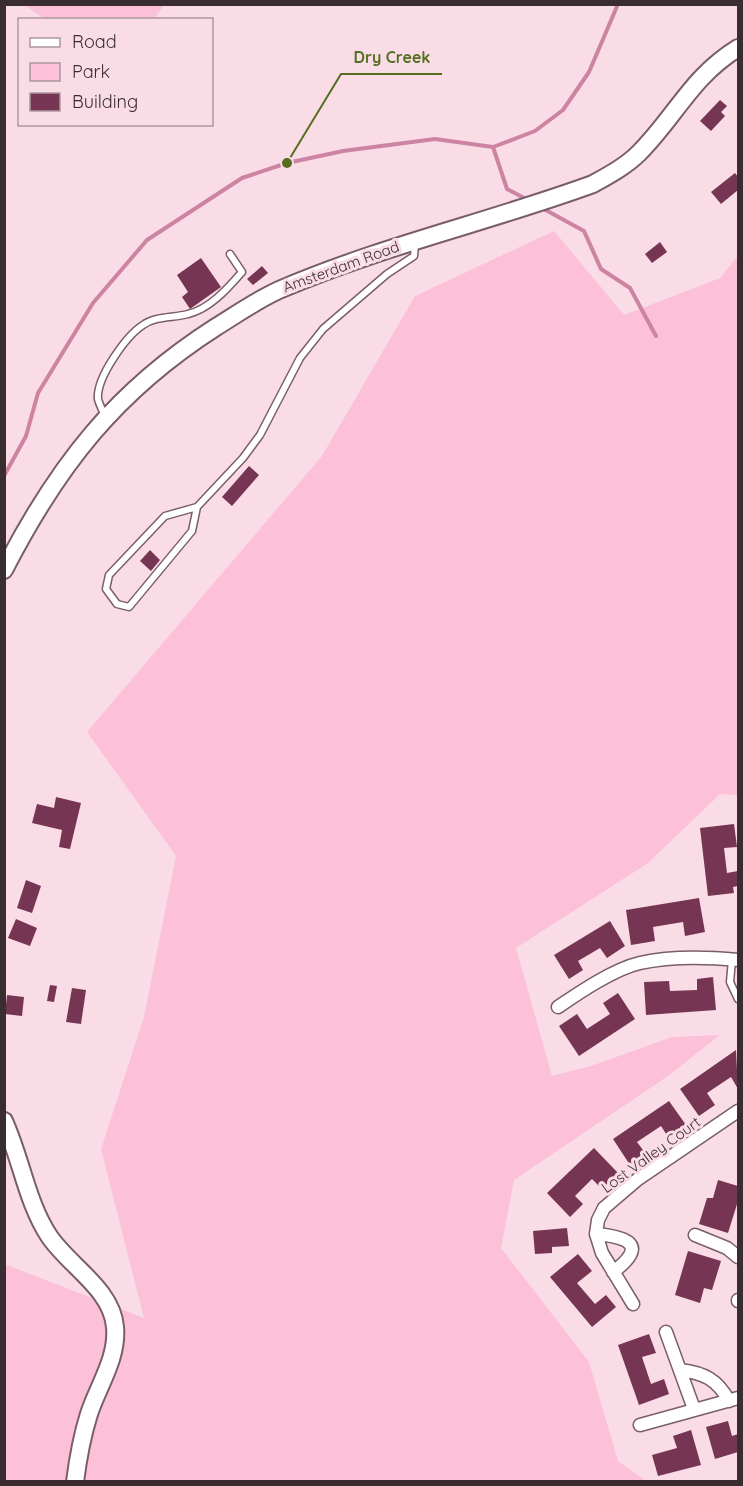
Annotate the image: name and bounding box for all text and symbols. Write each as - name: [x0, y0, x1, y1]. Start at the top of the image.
- legend: [18, 18, 213, 126]
- text: Road: [72, 30, 117, 53]
- callout: Dry Creek: [341, 40, 442, 74]
- text: Dry Creek: [354, 47, 430, 67]
- text: Park: [72, 60, 110, 83]
- text: Building: [72, 90, 138, 113]
- street label: Amsterdam Road: [280, 237, 402, 296]
- street label: Lost Valley Court: [597, 1112, 704, 1197]

